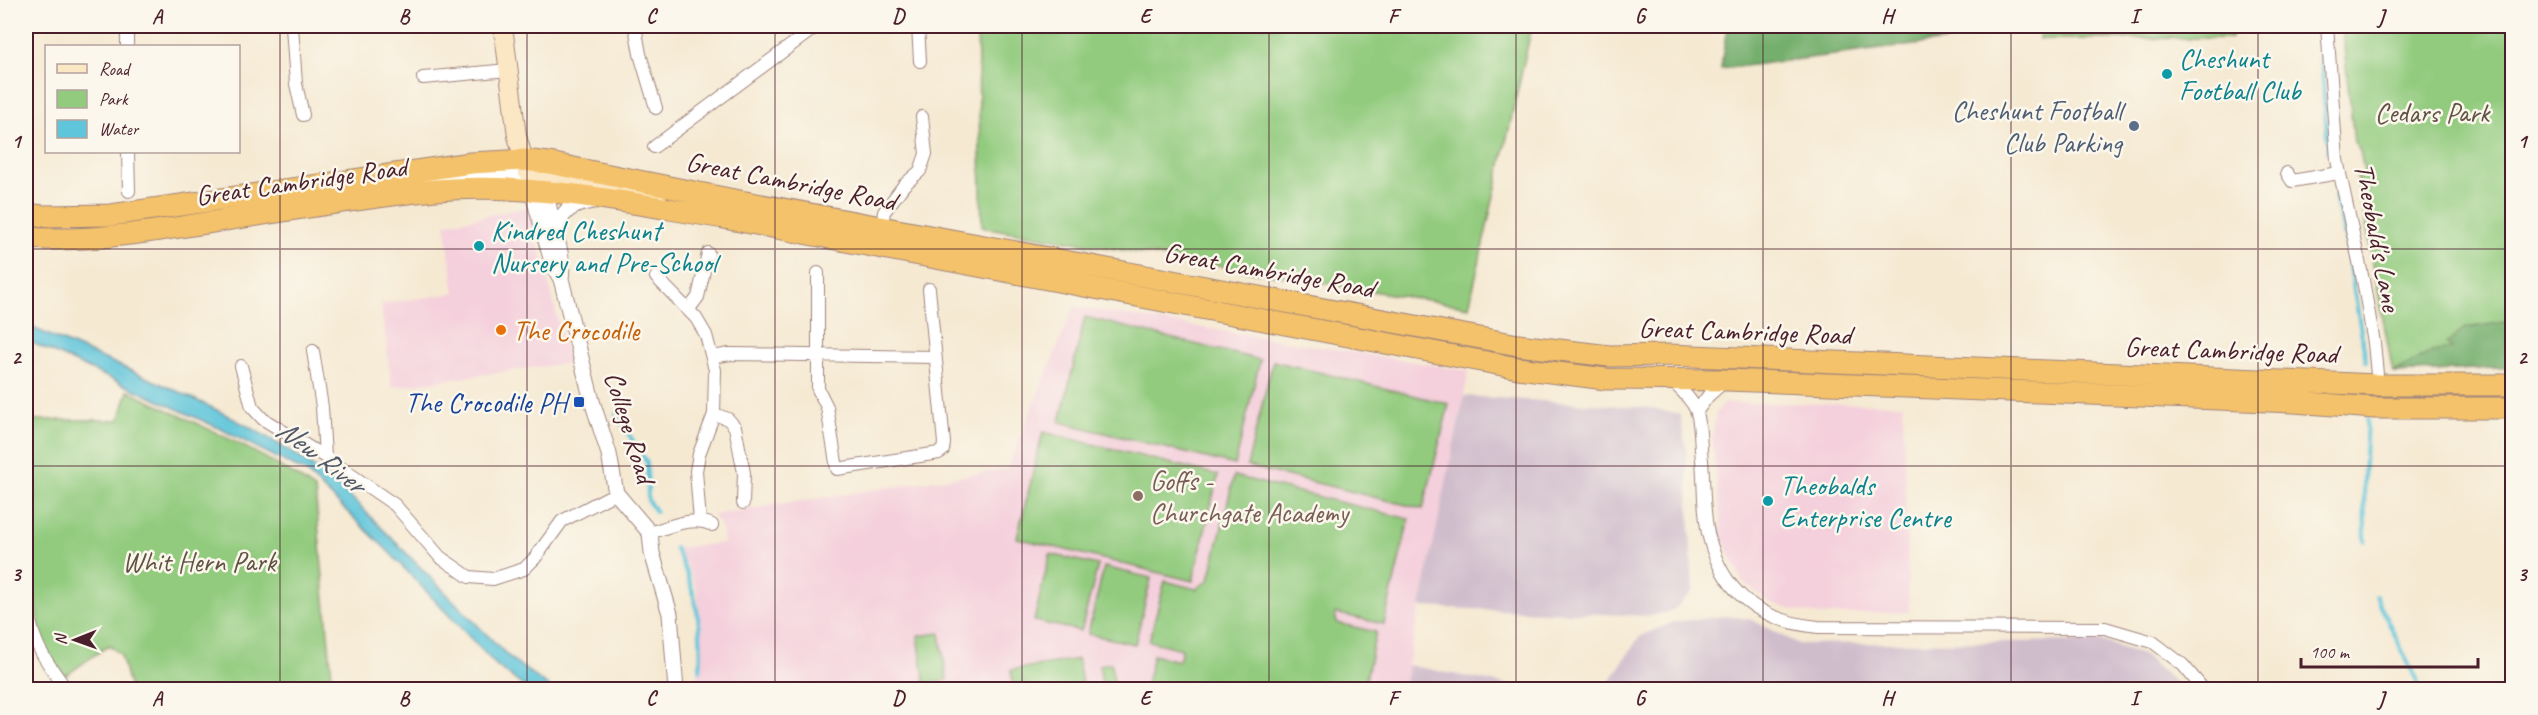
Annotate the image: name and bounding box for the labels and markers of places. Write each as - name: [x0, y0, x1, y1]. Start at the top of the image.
- place label: Cheshunt Football Club: [2179, 41, 2302, 108]
- marker: Cheshunt Football Club: [2160, 67, 2174, 81]
- place label: Cheshunt Football Club Parking: [1952, 93, 2127, 160]
- marker: Cheshunt Football Club Parking: [2127, 119, 2141, 133]
- place label: Kindred Cheshunt Nursery and Pre-School: [491, 213, 722, 280]
- marker: Kindred Cheshunt Nursery and Pre-School: [472, 239, 486, 253]
- place label: The Crocodile: [513, 313, 641, 348]
- marker: The Crocodile: [494, 323, 508, 337]
- place label: The Crocodile PH: [405, 385, 571, 420]
- marker: The Crocodile PH: [572, 395, 586, 409]
- place label: Goffs - Churchgate Academy: [1150, 463, 1350, 530]
- place label: Theobalds Enterprise Centre: [1780, 468, 1952, 535]
- marker: Goffs - Churchgate Academy: [1131, 489, 1145, 503]
- marker: Theobalds Enterprise Centre: [1761, 494, 1775, 508]

